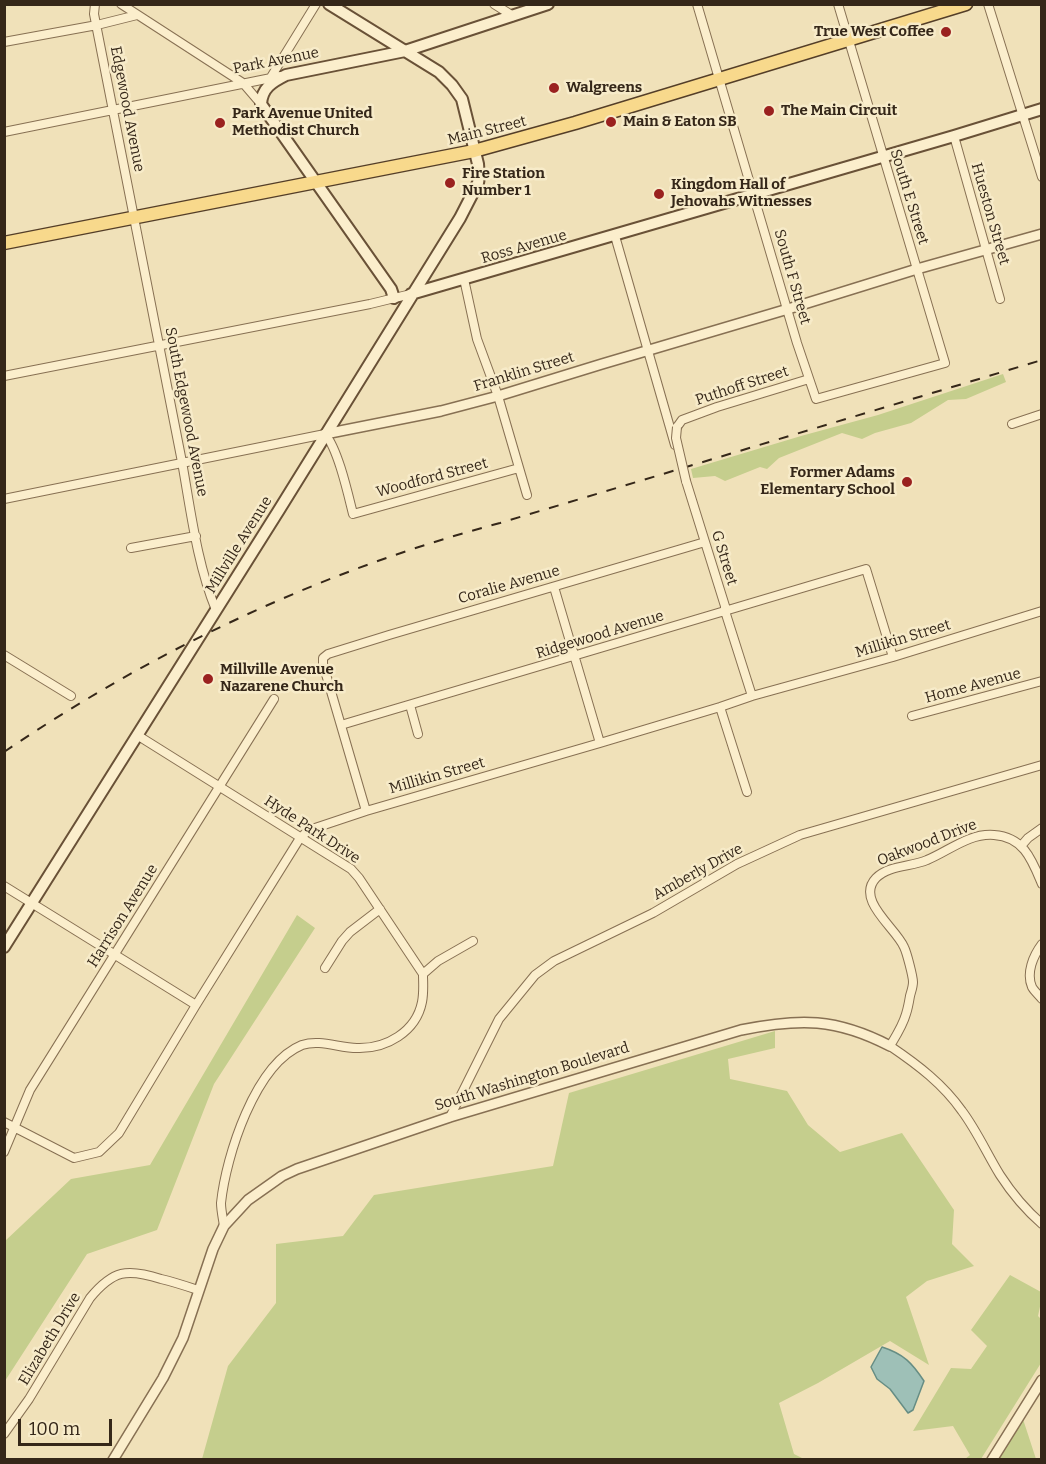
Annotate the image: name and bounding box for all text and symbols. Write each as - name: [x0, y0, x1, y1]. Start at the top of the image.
- place label: True West Coffee: [814, 23, 934, 41]
- marker: True West Coffee: [939, 25, 953, 39]
- street label: Park Avenue: [231, 44, 321, 78]
- street label: Edgewood Avenue: [106, 45, 148, 173]
- place label: Walgreens: [566, 79, 642, 97]
- marker: Walgreens: [547, 81, 561, 95]
- place label: The Main Circuit: [781, 102, 897, 120]
- marker: The Main Circuit: [762, 104, 776, 118]
- place label: Park Avenue United Methodist Church: [232, 105, 373, 140]
- street label: Main Street: [446, 113, 528, 149]
- place label: Main & Eaton SB: [623, 113, 737, 131]
- marker: Main & Eaton SB: [604, 115, 618, 129]
- marker: Park Avenue United Methodist Church: [213, 116, 227, 130]
- street label: South E Street: [886, 147, 932, 247]
- street label: Hueston Street: [967, 161, 1013, 267]
- place label: Fire Station Number 1: [462, 165, 545, 200]
- marker: Fire Station Number 1: [443, 176, 457, 190]
- place label: Kingdom Hall of Jehovahs Witnesses: [671, 176, 812, 211]
- marker: Kingdom Hall of Jehovahs Witnesses: [652, 187, 666, 201]
- street label: Ross Avenue: [479, 226, 569, 268]
- street label: South F Street: [770, 227, 814, 327]
- street label: South Edgewood Avenue: [161, 326, 211, 498]
- street label: Franklin Street: [472, 348, 576, 396]
- street label: Puthoff Street: [693, 362, 791, 410]
- street label: Woodford Street: [374, 454, 490, 502]
- place label: Former Adams Elementary School: [760, 464, 895, 499]
- marker: Former Adams Elementary School: [900, 475, 914, 489]
- street label: Millville Avenue: [202, 493, 276, 597]
- street label: G Street: [707, 528, 741, 588]
- street label: Coralie Avenue: [456, 562, 562, 608]
- street label: Ridgewood Avenue: [534, 607, 666, 663]
- street label: Millikin Street: [853, 616, 953, 662]
- place label: Millville Avenue Nazarene Church: [220, 661, 343, 696]
- street label: Home Avenue: [923, 665, 1023, 707]
- marker: Millville Avenue Nazarene Church: [201, 672, 215, 686]
- street label: Millikin Street: [387, 754, 487, 798]
- street label: Hyde Park Drive: [261, 792, 363, 868]
- street label: Oakwood Drive: [875, 816, 979, 870]
- street label: Amberly Drive: [650, 840, 746, 904]
- street label: Harrison Avenue: [84, 861, 162, 971]
- street label: South Washington Boulevard: [433, 1039, 631, 1115]
- street label: Elizabeth Drive: [15, 1289, 85, 1389]
- scale bar: [21, 1407, 116, 1445]
- text: 100 m: [29, 1418, 80, 1440]

